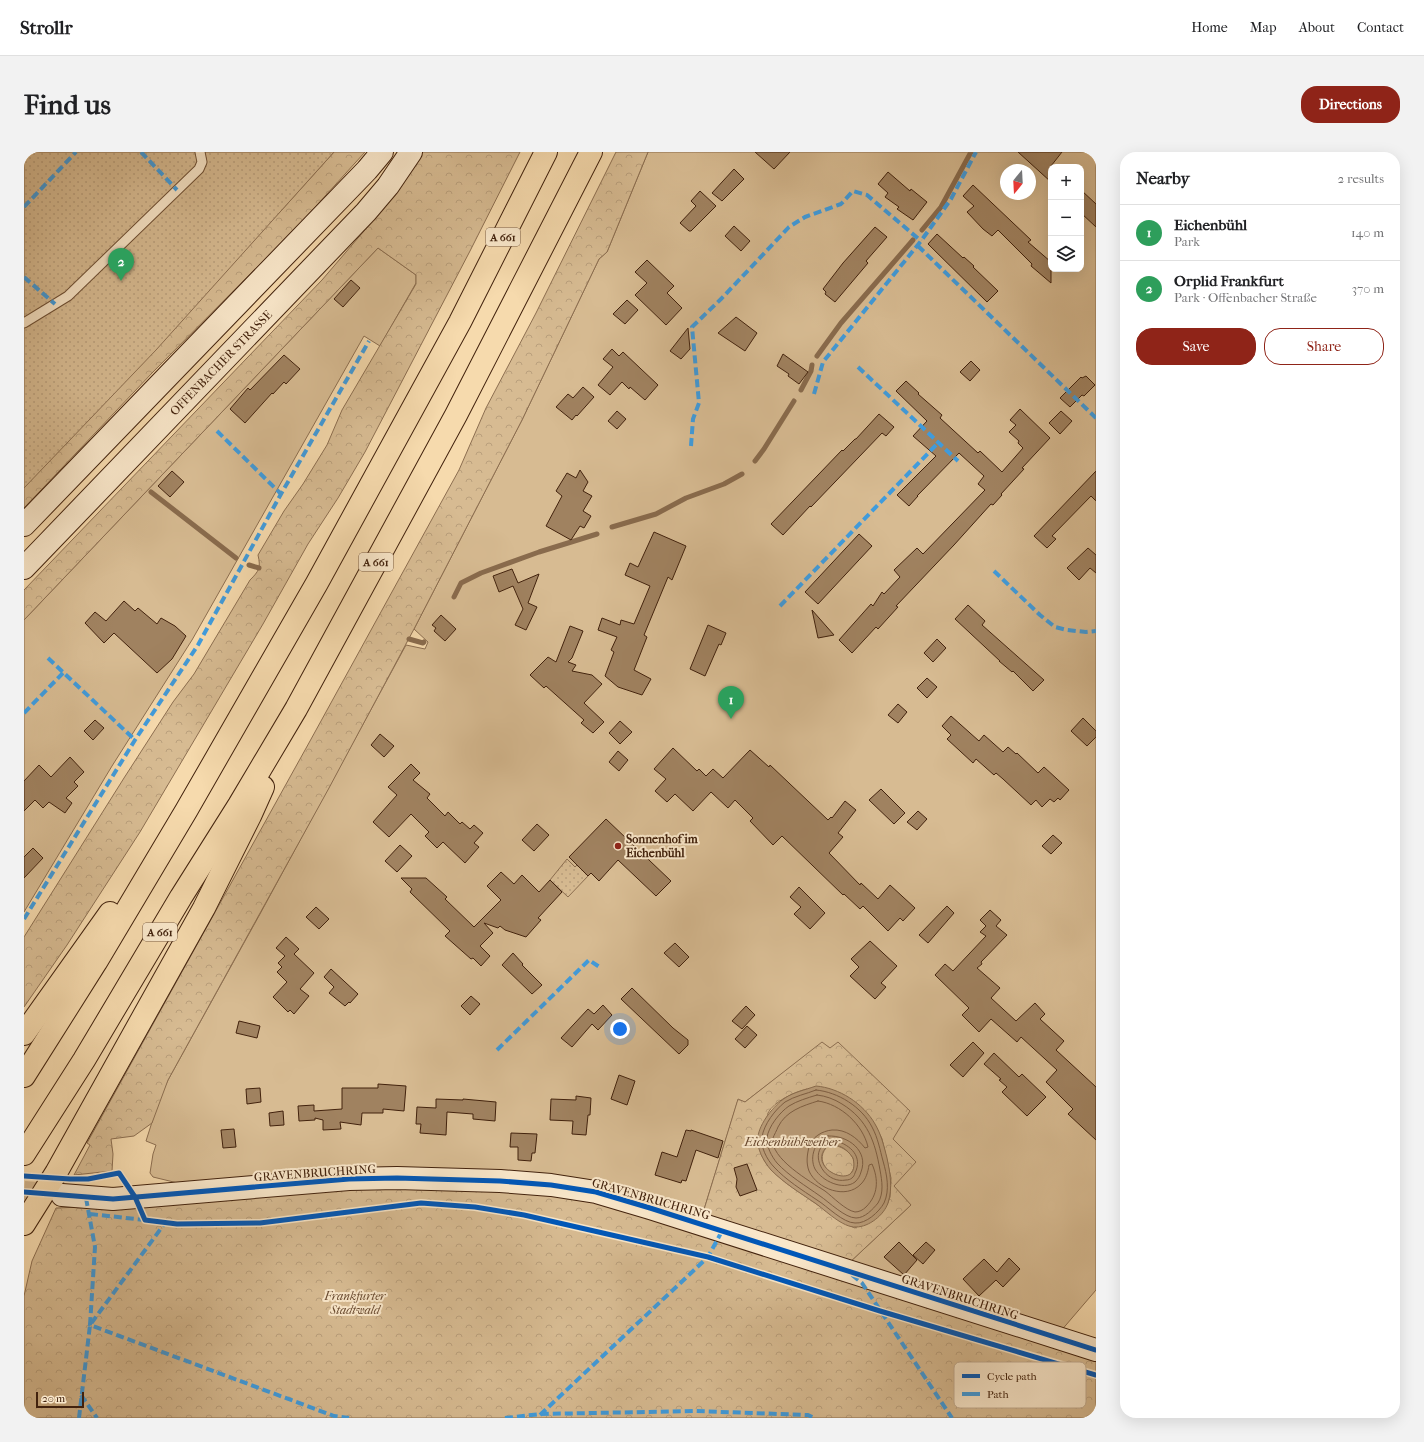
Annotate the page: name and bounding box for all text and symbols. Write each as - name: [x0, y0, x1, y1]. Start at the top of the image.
- text: Strollr: [20, 17, 73, 39]
- text: Home: [1191, 19, 1228, 36]
- text: Map: [1250, 19, 1277, 36]
- text: About: [1299, 19, 1335, 36]
- text: Contact: [1357, 19, 1404, 36]
- button: Directions: [1301, 86, 1400, 123]
- text: Find us: [24, 88, 111, 121]
- north arrow: [1000, 164, 1036, 200]
- map controls: [1048, 164, 1084, 272]
- button: +: [1048, 164, 1084, 200]
- text: Nearby: [1136, 168, 1190, 188]
- text: 2 results: [1338, 171, 1384, 186]
- button: −: [1048, 200, 1084, 236]
- text: Eichenbühl: [1174, 216, 1247, 234]
- text: 1: [1147, 225, 1151, 240]
- text: 140 m: [1351, 225, 1384, 240]
- road number: A 661: [486, 228, 520, 246]
- text: Park: [1174, 234, 1200, 249]
- button: layers: [1048, 236, 1084, 272]
- pin: 2: [108, 248, 134, 281]
- text: Orplid Frankfurt: [1174, 272, 1284, 290]
- text: 2: [1146, 281, 1152, 296]
- text: 370 m: [1352, 281, 1384, 296]
- text: Park · Offenbacher Straße: [1174, 290, 1317, 305]
- street label: OFFENBACHER STRASSE: [167, 308, 275, 418]
- button: Save: [1136, 328, 1256, 365]
- button: Share: [1264, 328, 1384, 365]
- road number: A 661: [359, 553, 393, 571]
- pin: 1: [718, 686, 744, 719]
- place label: Sonnenhof im Eichenbühl: [626, 832, 699, 860]
- marker: Sonnenhof im Eichenbühl: [613, 841, 623, 851]
- road number: A 661: [143, 923, 177, 941]
- your location: [610, 1019, 630, 1039]
- water label: Eichenbühlweiher: [743, 1134, 841, 1149]
- street label: GRAVENBRUCHRING: [254, 1162, 377, 1184]
- street label: GRAVENBRUCHRING: [590, 1175, 712, 1223]
- street label: GRAVENBRUCHRING: [900, 1271, 1021, 1323]
- park label: Frankfurter Stadtwald: [324, 1289, 387, 1317]
- legend: [954, 1362, 1086, 1408]
- text: Cycle path: [987, 1370, 1038, 1383]
- text: Path: [987, 1388, 1010, 1401]
- scale bar: [36, 1390, 84, 1409]
- text: 20 m: [42, 1392, 65, 1405]

